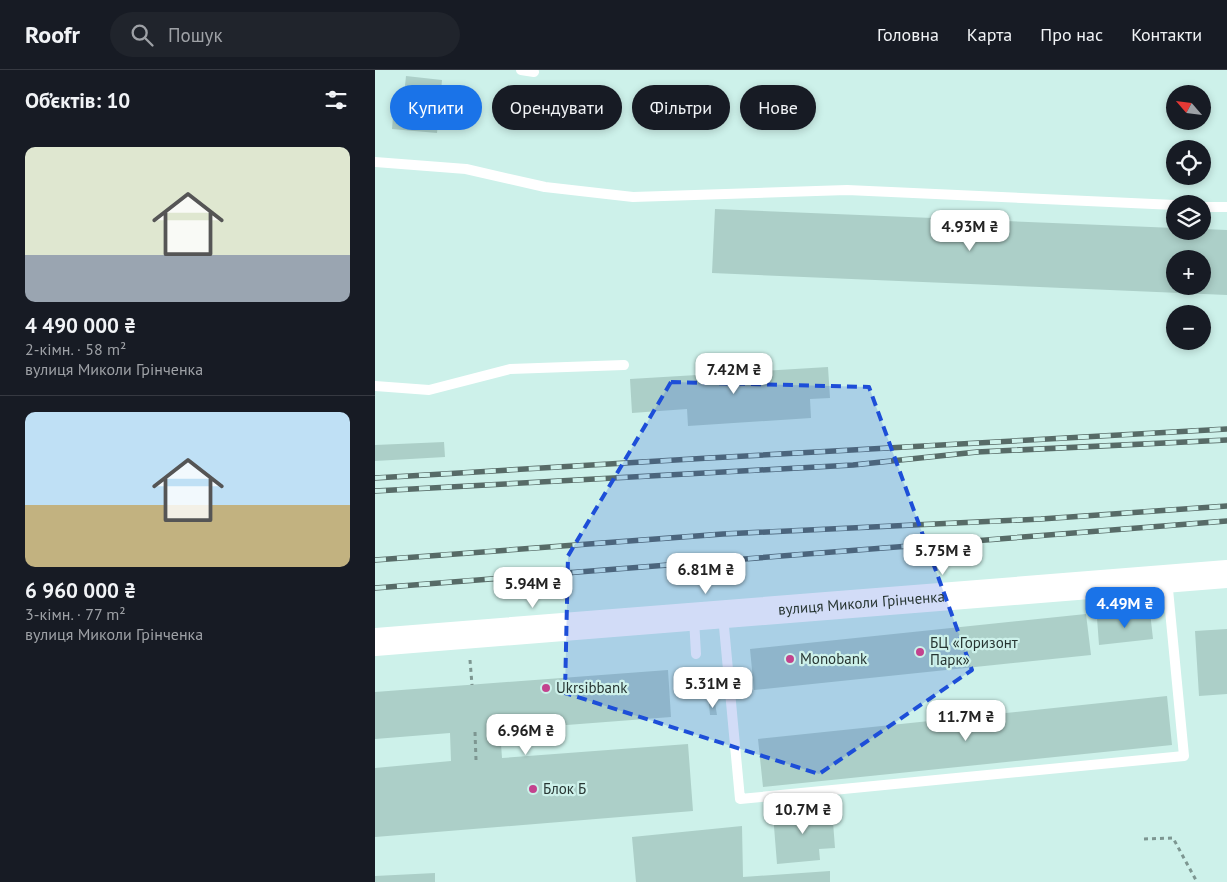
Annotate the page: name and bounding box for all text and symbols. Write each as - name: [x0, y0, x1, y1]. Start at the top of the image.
- search box: [110, 12, 460, 57]
- text: Roofr: [25, 19, 80, 50]
- icon: search: [128, 21, 156, 49]
- text: Пошук: [168, 23, 223, 47]
- text: Головна: [877, 23, 939, 46]
- text: Карта: [967, 23, 1012, 46]
- text: Про нас: [1040, 23, 1103, 46]
- text: Контакти: [1131, 23, 1202, 46]
- chip: Купити: [390, 85, 482, 130]
- chip: Орендувати: [492, 85, 622, 130]
- chip: Фільтри: [632, 85, 730, 130]
- chip: Нове: [740, 85, 816, 130]
- north arrow: [1166, 85, 1211, 130]
- map controls: [1166, 85, 1211, 350]
- icon: filters: [322, 86, 350, 114]
- text: Об’єктів: 10: [25, 87, 130, 114]
- button: locate: [1166, 140, 1211, 185]
- icon: home: [143, 179, 233, 269]
- button: layers: [1166, 195, 1211, 240]
- pin: 4.93M ₴: [924, 210, 1016, 252]
- text: 4.93M ₴: [941, 216, 999, 236]
- button: +: [1166, 250, 1211, 295]
- button: −: [1166, 305, 1211, 350]
- text: 4 490 000 ₴: [25, 312, 136, 339]
- text: 2-кімн. · 58 m²: [25, 339, 126, 359]
- pin: 7.42M ₴: [688, 352, 780, 395]
- text: вулиця Миколи Грінченка: [25, 359, 203, 379]
- text: 7.42M ₴: [706, 359, 762, 379]
- icon: home: [143, 445, 233, 535]
- pin: 5.75M ₴: [897, 534, 989, 576]
- text: 5.75M ₴: [914, 540, 972, 560]
- pin: 6.81M ₴: [660, 552, 752, 595]
- text: 6.81M ₴: [677, 559, 735, 579]
- pin: 5.94M ₴: [487, 566, 579, 609]
- text: 5.94M ₴: [504, 573, 562, 593]
- text: 6 960 000 ₴: [25, 577, 136, 604]
- pin: 4.49M ₴: [1079, 586, 1171, 629]
- street label: вулиця Миколи Грінченка: [777, 587, 946, 619]
- text: 4.49M ₴: [1096, 593, 1154, 613]
- text: 3-кімн. · 77 m²: [25, 604, 126, 624]
- text: вулиця Миколи Грінченка: [25, 624, 203, 644]
- place label: БЦ «Горизонт Парк»: [930, 633, 1018, 669]
- marker: БЦ «Горизонт Парк»: [914, 646, 926, 658]
- place label: Monobank: [800, 649, 868, 668]
- marker: Monobank: [784, 653, 796, 665]
- pin: 5.31M ₴: [667, 666, 759, 709]
- text: 5.31M ₴: [684, 673, 742, 693]
- place label: Ukrsibbank: [556, 678, 628, 697]
- marker: Ukrsibbank: [540, 682, 552, 694]
- pin: 11.7M ₴: [920, 700, 1012, 742]
- text: 11.7M ₴: [937, 706, 995, 726]
- pin: 6.96M ₴: [480, 714, 572, 756]
- text: 6.96M ₴: [497, 720, 555, 740]
- place label: Блок Б: [543, 779, 586, 798]
- marker: Блок Б: [527, 783, 539, 795]
- pin: 10.7M ₴: [757, 792, 849, 835]
- text: 10.7M ₴: [774, 799, 832, 819]

